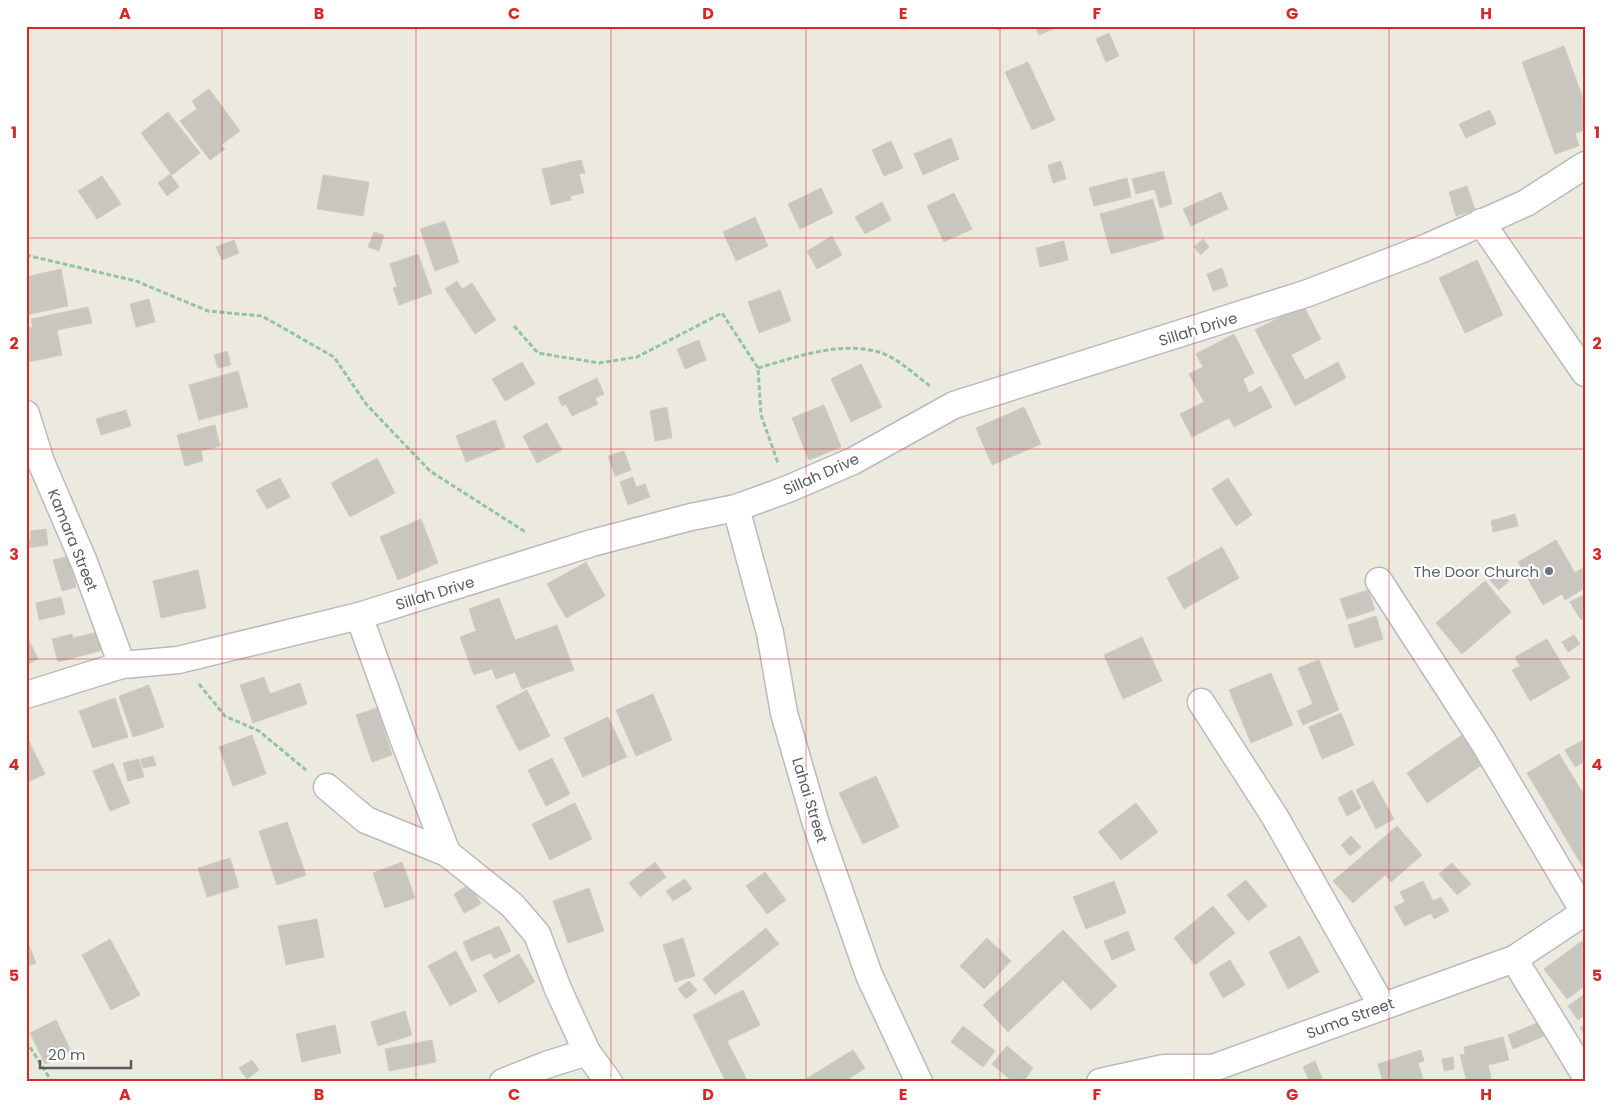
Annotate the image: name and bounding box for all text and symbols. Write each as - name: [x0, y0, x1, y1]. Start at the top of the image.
- text: A: [119, 2, 131, 25]
- text: B: [314, 2, 324, 25]
- text: C: [508, 2, 520, 25]
- text: D: [702, 2, 714, 25]
- text: E: [899, 2, 907, 25]
- text: F: [1093, 2, 1102, 25]
- text: G: [1286, 2, 1298, 25]
- text: H: [1480, 2, 1492, 25]
- text: 1: [11, 121, 17, 144]
- text: 1: [1594, 121, 1600, 144]
- street label: Sillah Drive: [1156, 307, 1240, 351]
- text: 2: [9, 332, 19, 355]
- text: 2: [1592, 332, 1602, 355]
- street label: Sillah Drive: [780, 448, 862, 500]
- street label: Kamara Street: [43, 486, 103, 594]
- text: 3: [9, 543, 19, 566]
- text: 3: [1592, 543, 1602, 566]
- place label: The Door Church: [1413, 561, 1539, 582]
- marker: The Door Church: [1543, 565, 1555, 577]
- street label: Sillah Drive: [393, 571, 477, 615]
- text: 4: [9, 753, 20, 776]
- text: 4: [1592, 753, 1603, 776]
- street label: Lahai Street: [787, 755, 833, 845]
- text: 5: [9, 964, 19, 987]
- text: 5: [1592, 964, 1602, 987]
- street label: Suma Street: [1303, 992, 1397, 1044]
- scale bar: [40, 1038, 131, 1070]
- text: 20 m: [48, 1044, 86, 1065]
- text: A: [119, 1083, 131, 1106]
- text: B: [314, 1083, 324, 1106]
- text: C: [508, 1083, 520, 1106]
- text: D: [702, 1083, 714, 1106]
- text: E: [899, 1083, 907, 1106]
- text: F: [1093, 1083, 1102, 1106]
- text: G: [1286, 1083, 1298, 1106]
- text: H: [1480, 1083, 1492, 1106]

